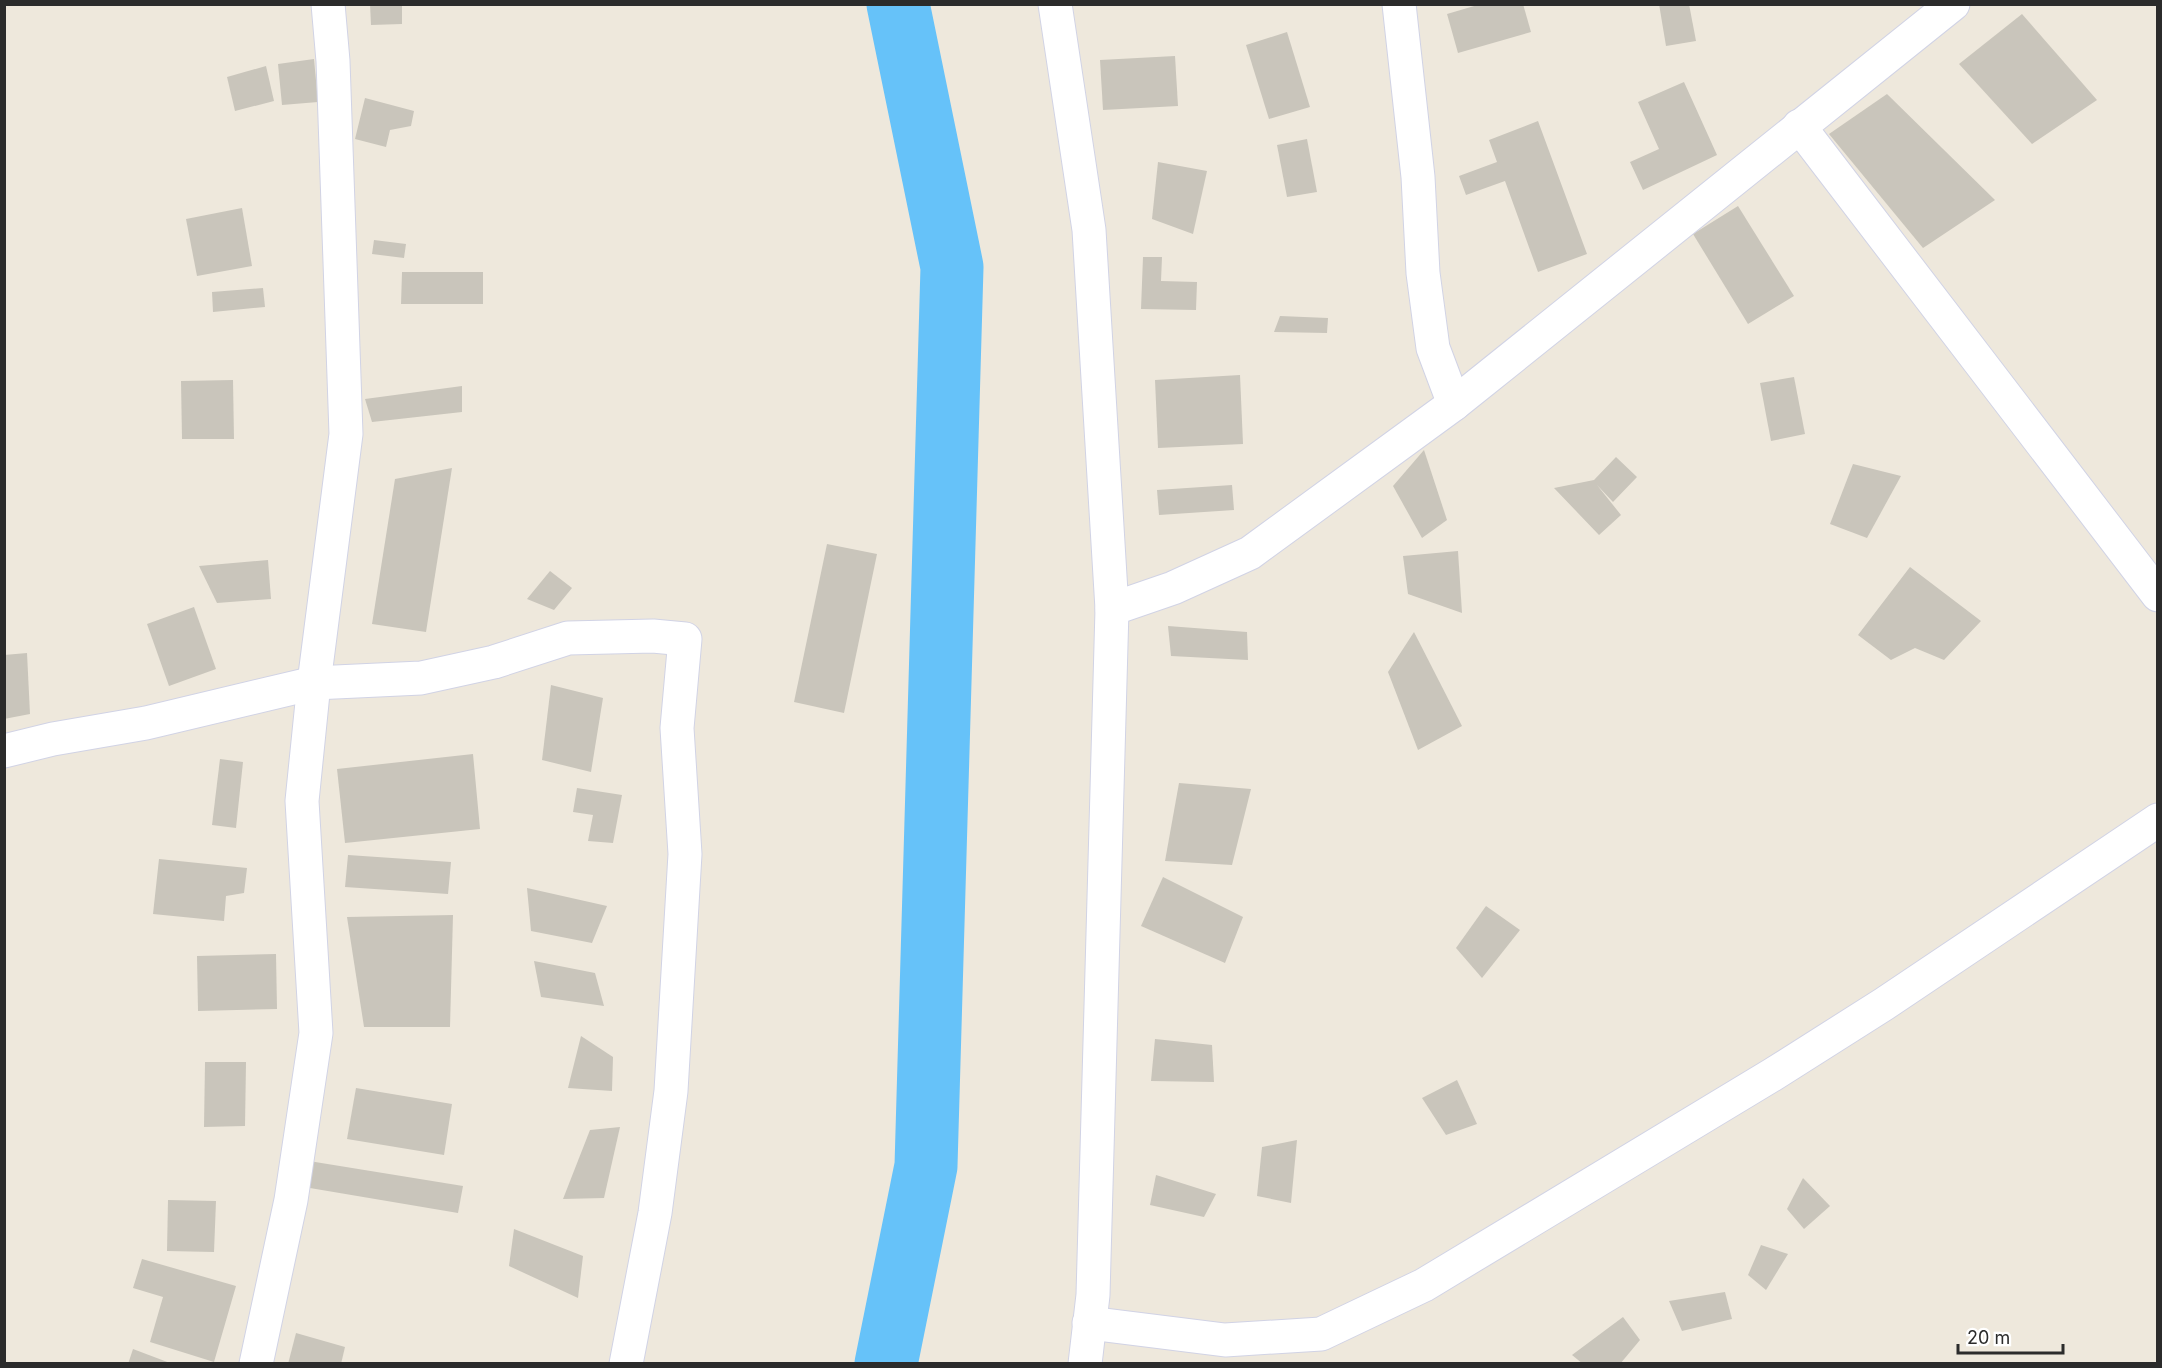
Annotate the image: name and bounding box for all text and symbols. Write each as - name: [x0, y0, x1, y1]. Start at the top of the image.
- scale bar: [1958, 1317, 2063, 1355]
- text: 20 m: [1967, 1327, 2010, 1348]

